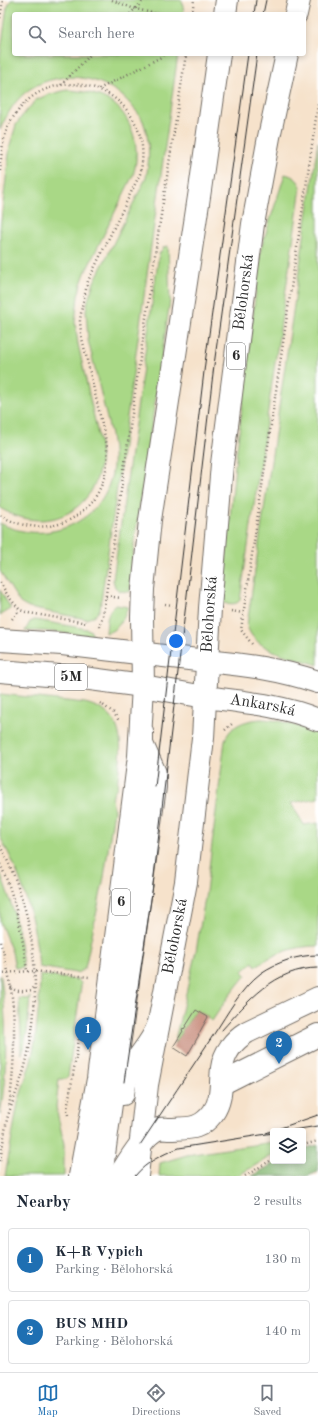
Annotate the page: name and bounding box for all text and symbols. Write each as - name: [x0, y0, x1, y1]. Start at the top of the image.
- search box: [12, 12, 306, 56]
- icon: search: [26, 23, 48, 45]
- text: Search here: [58, 27, 135, 42]
- street label: Bělohorská: [231, 253, 257, 332]
- road number: 6: [227, 343, 245, 369]
- street label: Bělohorská: [200, 575, 221, 653]
- your location: [166, 631, 186, 651]
- road number: 5M: [55, 664, 87, 690]
- street label: Ankarská: [228, 692, 297, 720]
- road number: 6: [112, 889, 130, 915]
- street label: Bělohorská: [160, 897, 191, 976]
- pin: 1: [75, 1017, 101, 1050]
- pin: 2: [266, 1031, 292, 1064]
- map controls: [270, 1128, 306, 1164]
- button: layers: [270, 1128, 306, 1164]
- text: Nearby: [16, 1194, 71, 1211]
- text: 2 results: [253, 1195, 302, 1208]
- text: K+R Vypich: [55, 1245, 143, 1260]
- text: 1: [26, 1253, 34, 1266]
- text: 130 m: [264, 1253, 301, 1266]
- text: Parking · Bělohorská: [55, 1263, 173, 1276]
- text: BUS MHD: [55, 1317, 128, 1332]
- text: 2: [26, 1325, 34, 1338]
- text: 140 m: [264, 1325, 301, 1338]
- text: Parking · Bělohorská: [55, 1335, 173, 1348]
- tab: Map: [37, 1382, 59, 1420]
- tab: Directions: [132, 1382, 180, 1420]
- tab: Saved: [253, 1382, 281, 1420]

